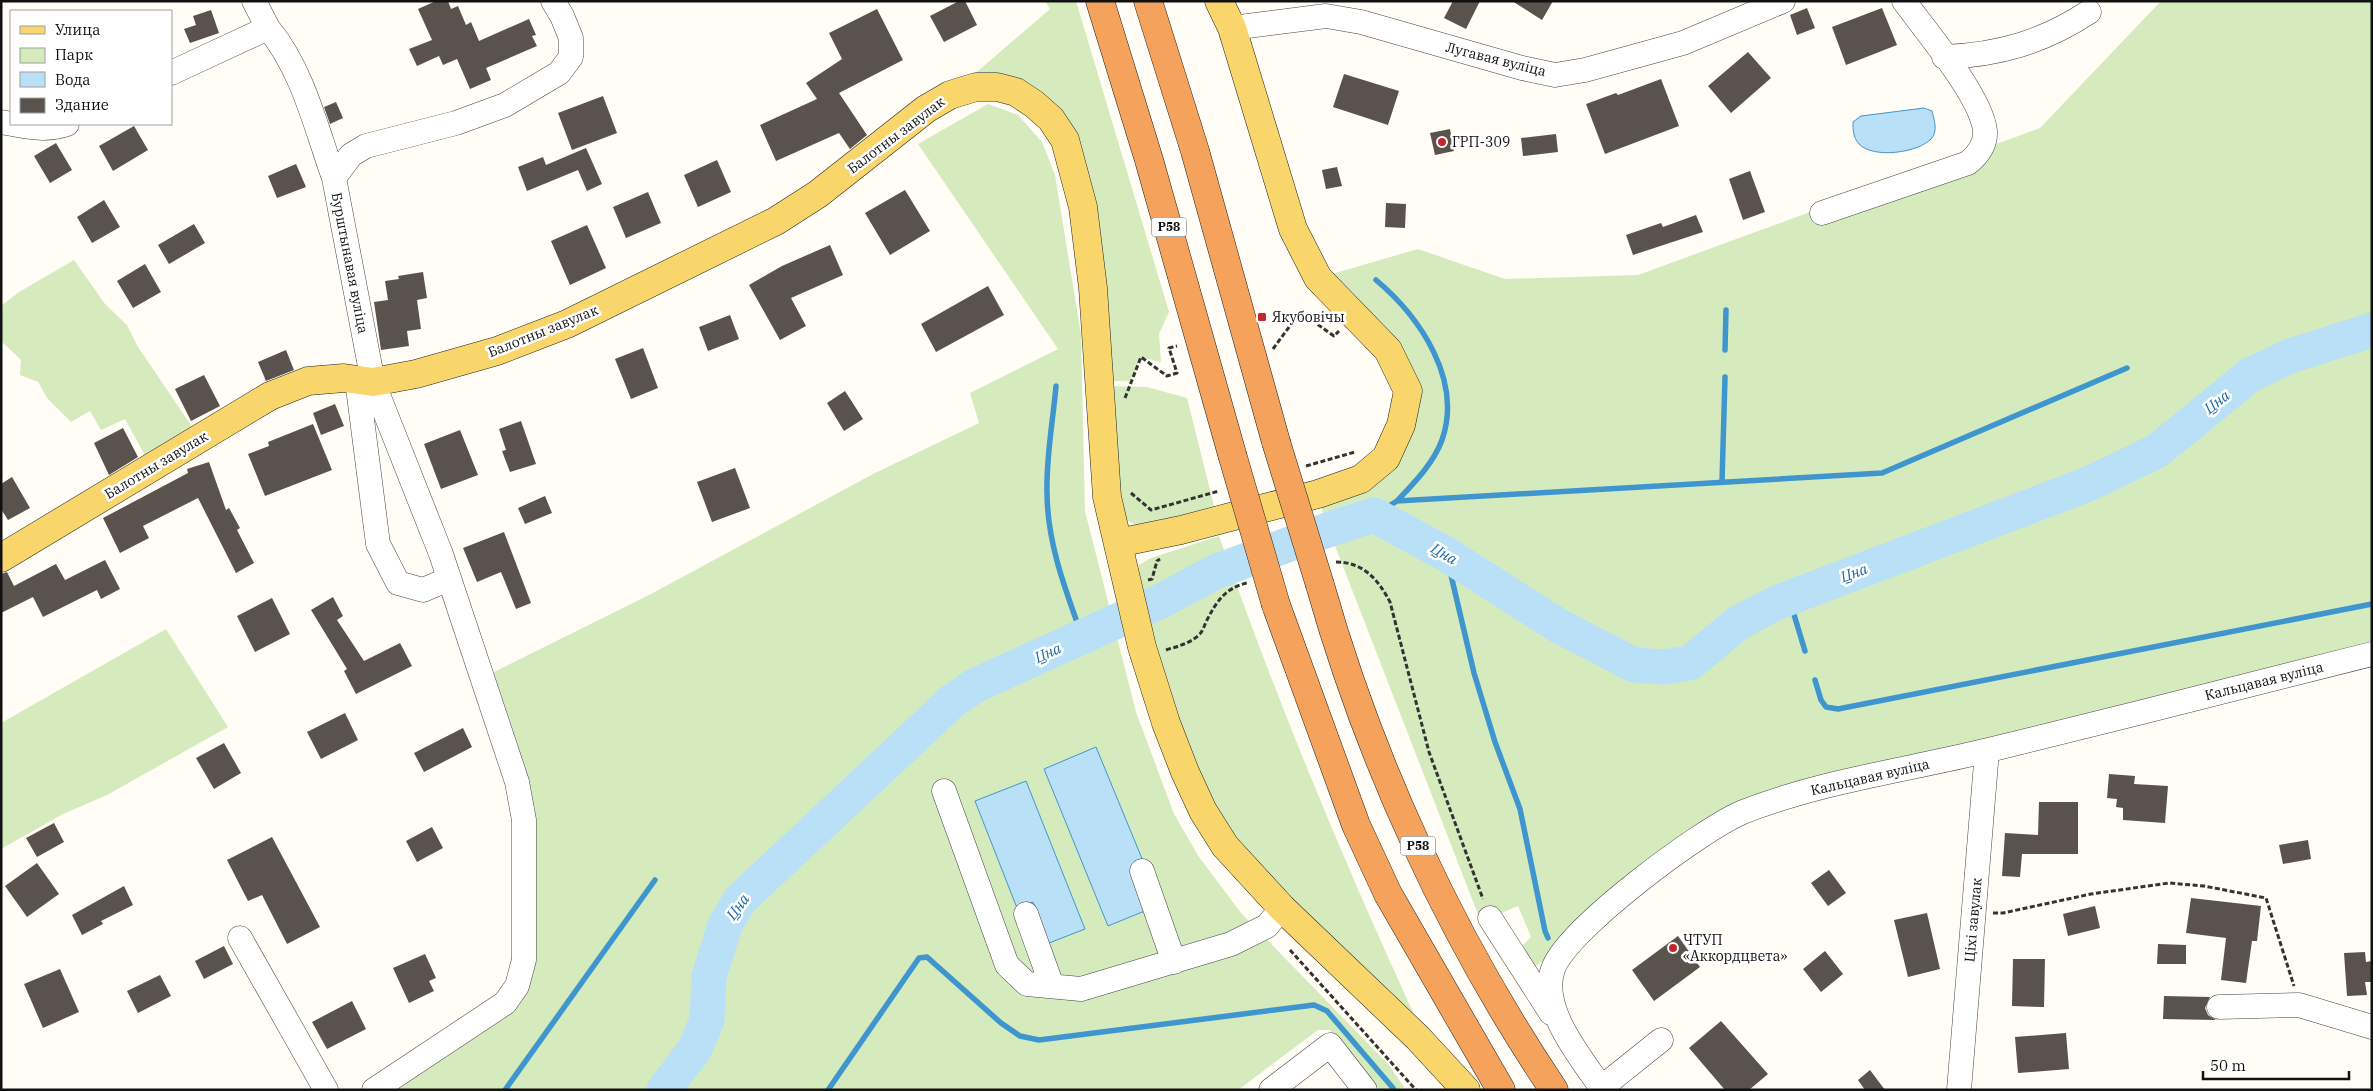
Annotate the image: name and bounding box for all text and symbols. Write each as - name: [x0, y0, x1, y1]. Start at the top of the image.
- legend: [10, 10, 172, 125]
- text: Улица: [55, 20, 100, 39]
- street label: Лугавая вуліца: [1444, 38, 1548, 80]
- text: Парк: [55, 45, 93, 64]
- text: Вода: [55, 70, 91, 89]
- street label: Балотны завулак: [844, 93, 948, 177]
- text: Здание: [55, 95, 109, 114]
- place label: ГРП-309: [1452, 133, 1510, 151]
- marker: ГРП-309: [1436, 136, 1448, 148]
- street label: Бурштынавая вуліца: [327, 191, 373, 335]
- road number: Р58: [1152, 218, 1186, 236]
- street label: Балотны завулак: [485, 301, 601, 361]
- place label: Якубовічы: [1272, 308, 1345, 326]
- marker: Якубовічы: [1256, 311, 1268, 323]
- water label: Цна: [2199, 385, 2234, 418]
- street label: Балотны завулак: [101, 427, 211, 503]
- water label: Цна: [1427, 538, 1462, 569]
- water label: Цна: [1837, 558, 1871, 587]
- water label: Цна: [1031, 638, 1065, 667]
- street label: Кальцавая вуліца: [2203, 658, 2325, 704]
- street label: Кальцавая вуліца: [1809, 755, 1931, 799]
- road number: Р58: [1400, 836, 1436, 856]
- street label: Ціхі завулак: [1960, 877, 1986, 963]
- water label: Цна: [721, 889, 754, 924]
- place label: ЧТУП «Аккордцвета»: [1683, 931, 1787, 965]
- marker: ЧТУП «Аккордцвета»: [1667, 942, 1679, 954]
- scale bar: [2203, 1048, 2349, 1080]
- text: 50 m: [2210, 1056, 2246, 1075]

